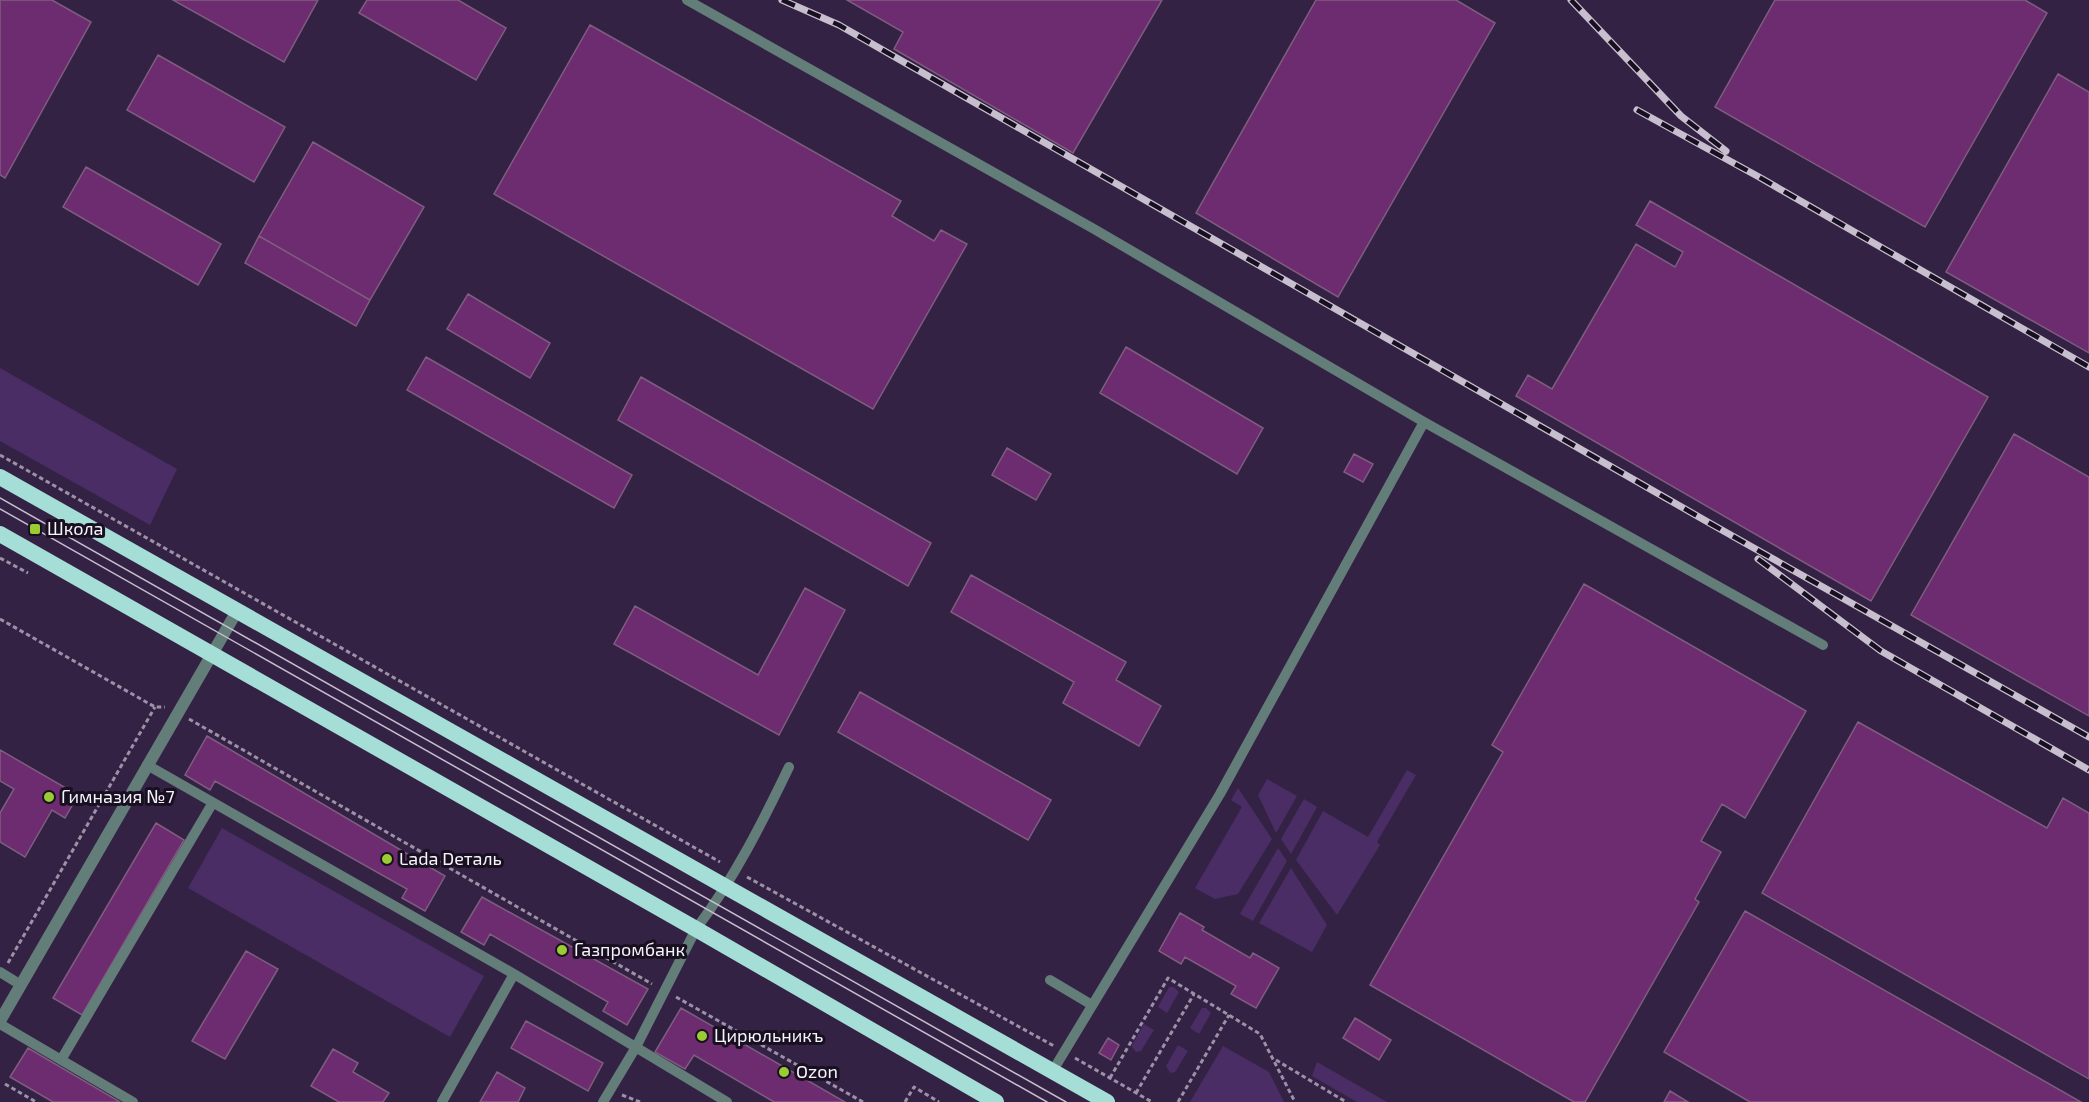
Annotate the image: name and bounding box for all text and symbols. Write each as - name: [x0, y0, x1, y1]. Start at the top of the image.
- place label: Школа: [47, 517, 103, 539]
- marker: Школа: [28, 522, 42, 536]
- place label: Гимназия №7: [61, 785, 175, 807]
- marker: Гимназия №7: [42, 790, 56, 804]
- place label: Lada Dеталь: [399, 847, 502, 869]
- marker: Lada Dеталь: [380, 852, 394, 866]
- place label: Газпромбанк: [574, 938, 685, 960]
- marker: Газпромбанк: [555, 943, 569, 957]
- place label: Цирюльникъ: [714, 1024, 823, 1046]
- marker: Цирюльникъ: [695, 1029, 709, 1043]
- place label: Ozon: [796, 1060, 838, 1082]
- marker: Ozon: [777, 1065, 791, 1079]

